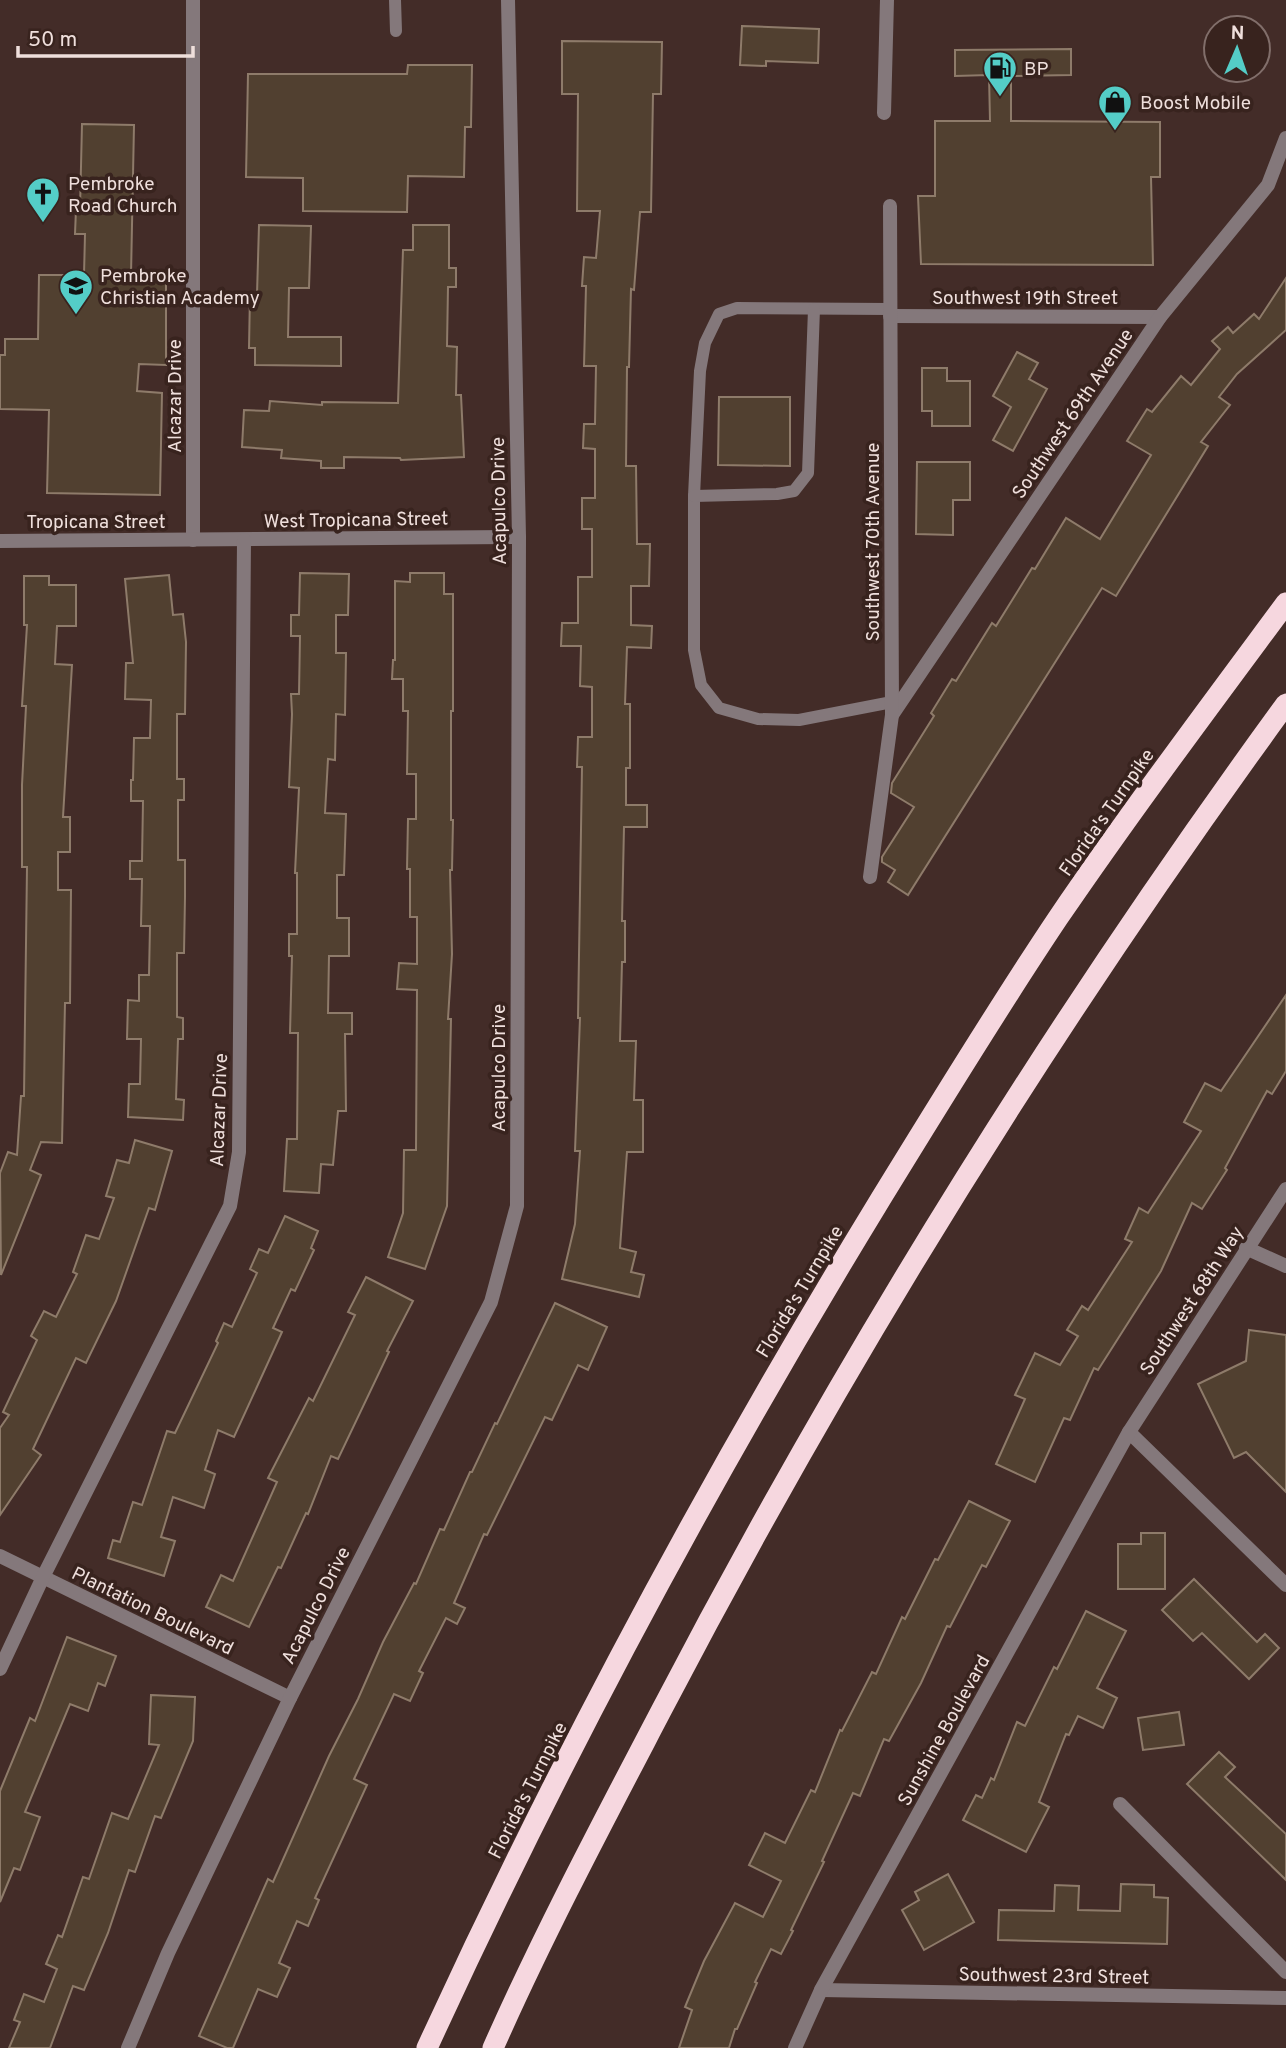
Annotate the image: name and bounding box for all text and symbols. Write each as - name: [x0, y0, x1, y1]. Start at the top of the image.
- scale bar: [18, 14, 192, 58]
- north arrow: [1202, 14, 1272, 84]
- text: N: [1230, 22, 1245, 46]
- text: 50 m: [28, 27, 77, 54]
- fuel station icon: BP: [981, 49, 1019, 98]
- place label: BP: [1024, 58, 1048, 82]
- shop icon: Boost Mobile: [1096, 83, 1134, 132]
- place label: Boost Mobile: [1140, 92, 1251, 116]
- place label: Pembroke Road Church: [68, 173, 177, 219]
- church icon: Pembroke Road Church: [24, 175, 62, 224]
- place label: Pembroke Christian Academy: [100, 265, 260, 311]
- school or university icon: Pembroke Christian Academy: [57, 267, 95, 316]
- street label: Southwest 19th Street: [932, 287, 1118, 311]
- street label: Southwest 69th Avenue: [1008, 324, 1140, 504]
- street label: Alcazar Drive: [164, 339, 188, 453]
- street label: Acapulco Drive: [487, 437, 513, 565]
- street label: Southwest 70th Avenue: [862, 443, 886, 641]
- street label: West Tropicana Street: [263, 507, 449, 535]
- street label: Tropicana Street: [26, 511, 166, 535]
- street label: Florida's Turnpike: [1055, 745, 1161, 882]
- street label: Acapulco Drive: [488, 1004, 512, 1132]
- street label: Alcazar Drive: [206, 1053, 234, 1167]
- street label: Florida's Turnpike: [752, 1221, 850, 1363]
- street label: Southwest 68th Way: [1135, 1222, 1250, 1380]
- street label: Acapulco Drive: [277, 1543, 357, 1669]
- street label: Plantation Boulevard: [67, 1562, 237, 1661]
- street label: Sunshine Boulevard: [893, 1651, 996, 1811]
- street label: Florida's Turnpike: [484, 1718, 574, 1863]
- street label: Southwest 23rd Street: [958, 1963, 1150, 1991]

